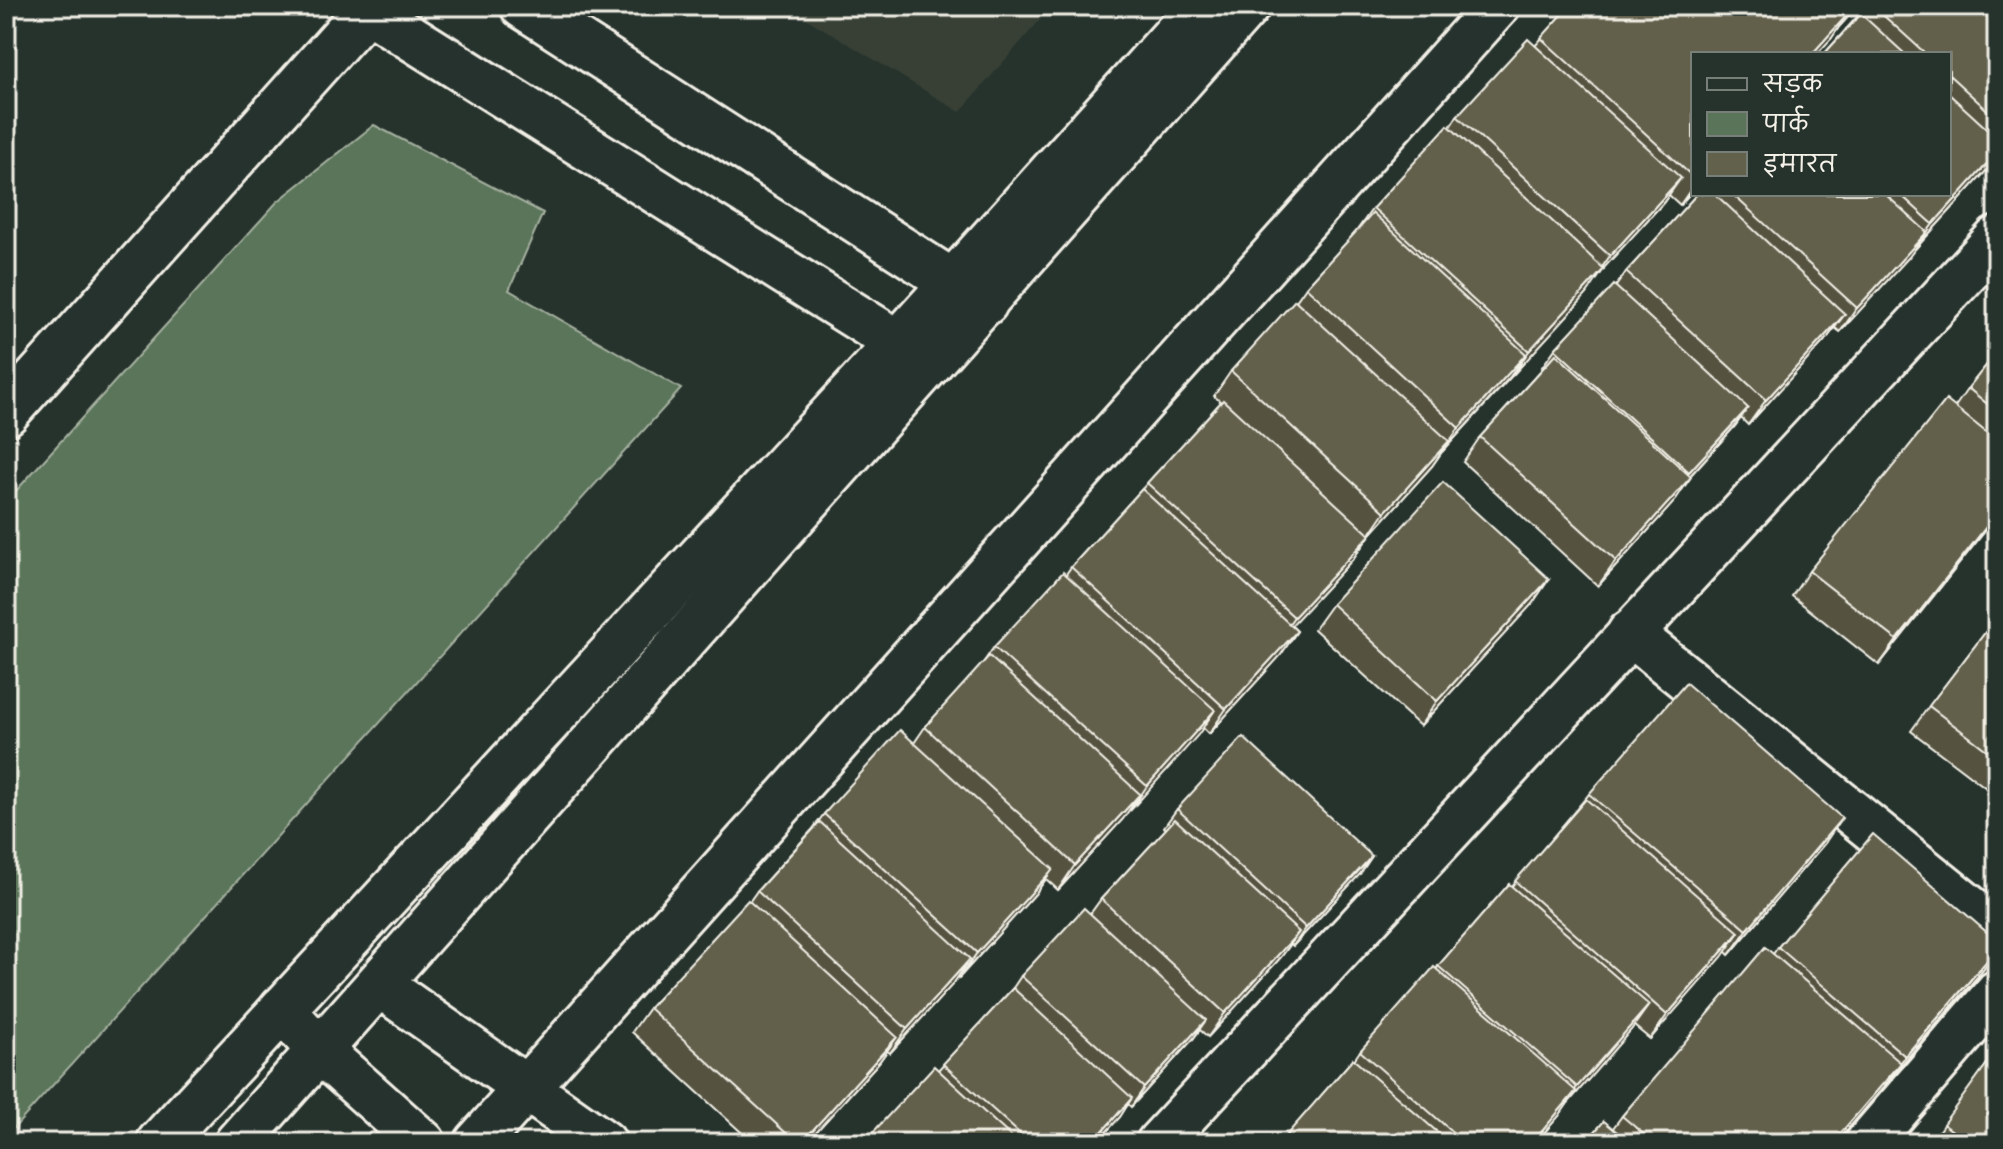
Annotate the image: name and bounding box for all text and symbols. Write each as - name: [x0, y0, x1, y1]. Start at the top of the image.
- legend: [1691, 52, 1951, 196]
- text: सड़क: [1761, 70, 1824, 99]
- text: पार्क: [1761, 105, 1810, 139]
- text: इमारत: [1763, 150, 1838, 179]

